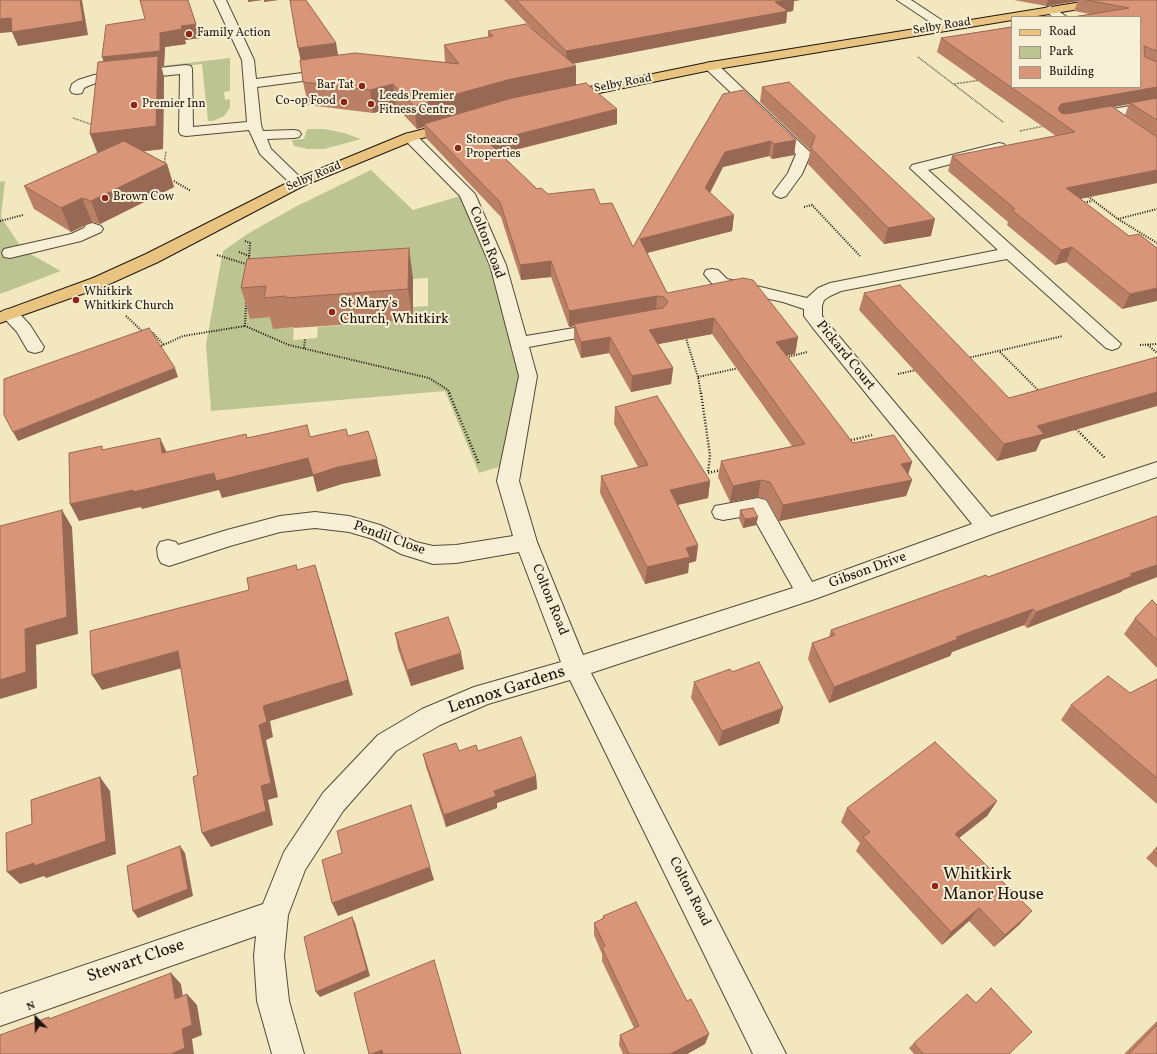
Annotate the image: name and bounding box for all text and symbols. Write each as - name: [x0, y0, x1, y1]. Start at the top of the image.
- street label: Selby Road: [912, 15, 972, 39]
- legend: [1011, 16, 1141, 88]
- text: Road: [1049, 24, 1076, 40]
- place label: Family Action: [197, 27, 271, 41]
- marker: Family Action: [184, 29, 194, 39]
- text: Park: [1049, 44, 1074, 60]
- text: Building: [1049, 64, 1094, 80]
- street label: Selby Road: [593, 71, 653, 97]
- place label: Bar Tat: [317, 79, 354, 93]
- marker: Bar Tat: [357, 81, 367, 91]
- place label: Leeds Premier Fitness Centre: [379, 90, 454, 118]
- place label: Co-op Food: [275, 95, 336, 109]
- marker: Co-op Food: [339, 97, 349, 107]
- place label: Premier Inn: [142, 98, 206, 112]
- marker: Leeds Premier Fitness Centre: [366, 99, 376, 109]
- marker: Premier Inn: [129, 100, 139, 110]
- place label: Stoneacre Properties: [466, 134, 521, 162]
- marker: Stoneacre Properties: [453, 143, 463, 153]
- street label: Selby Road: [284, 159, 344, 195]
- place label: Brown Cow: [113, 191, 174, 205]
- marker: Brown Cow: [100, 193, 110, 203]
- street label: Colton Road: [465, 205, 507, 281]
- place label: Whitkirk Whitkirk Church: [84, 286, 174, 314]
- marker: Whitkirk Whitkirk Church: [71, 295, 81, 305]
- place label: St Mary's Church, Whitkirk: [340, 296, 449, 328]
- marker: St Mary's Church, Whitkirk: [327, 307, 337, 317]
- street label: Pickard Court: [812, 318, 878, 394]
- street label: Pendil Close: [351, 518, 427, 560]
- street label: Gibson Drive: [827, 549, 909, 593]
- street label: Colton Road: [527, 562, 571, 638]
- street label: Lennox Gardens: [446, 662, 568, 720]
- street label: Colton Road: [664, 854, 714, 930]
- place label: Whitkirk Manor House: [943, 866, 1044, 906]
- marker: Whitkirk Manor House: [930, 881, 940, 891]
- street label: Stewart Close: [85, 936, 187, 988]
- north arrow: [16, 998, 56, 1038]
- text: N: [25, 998, 38, 1015]

